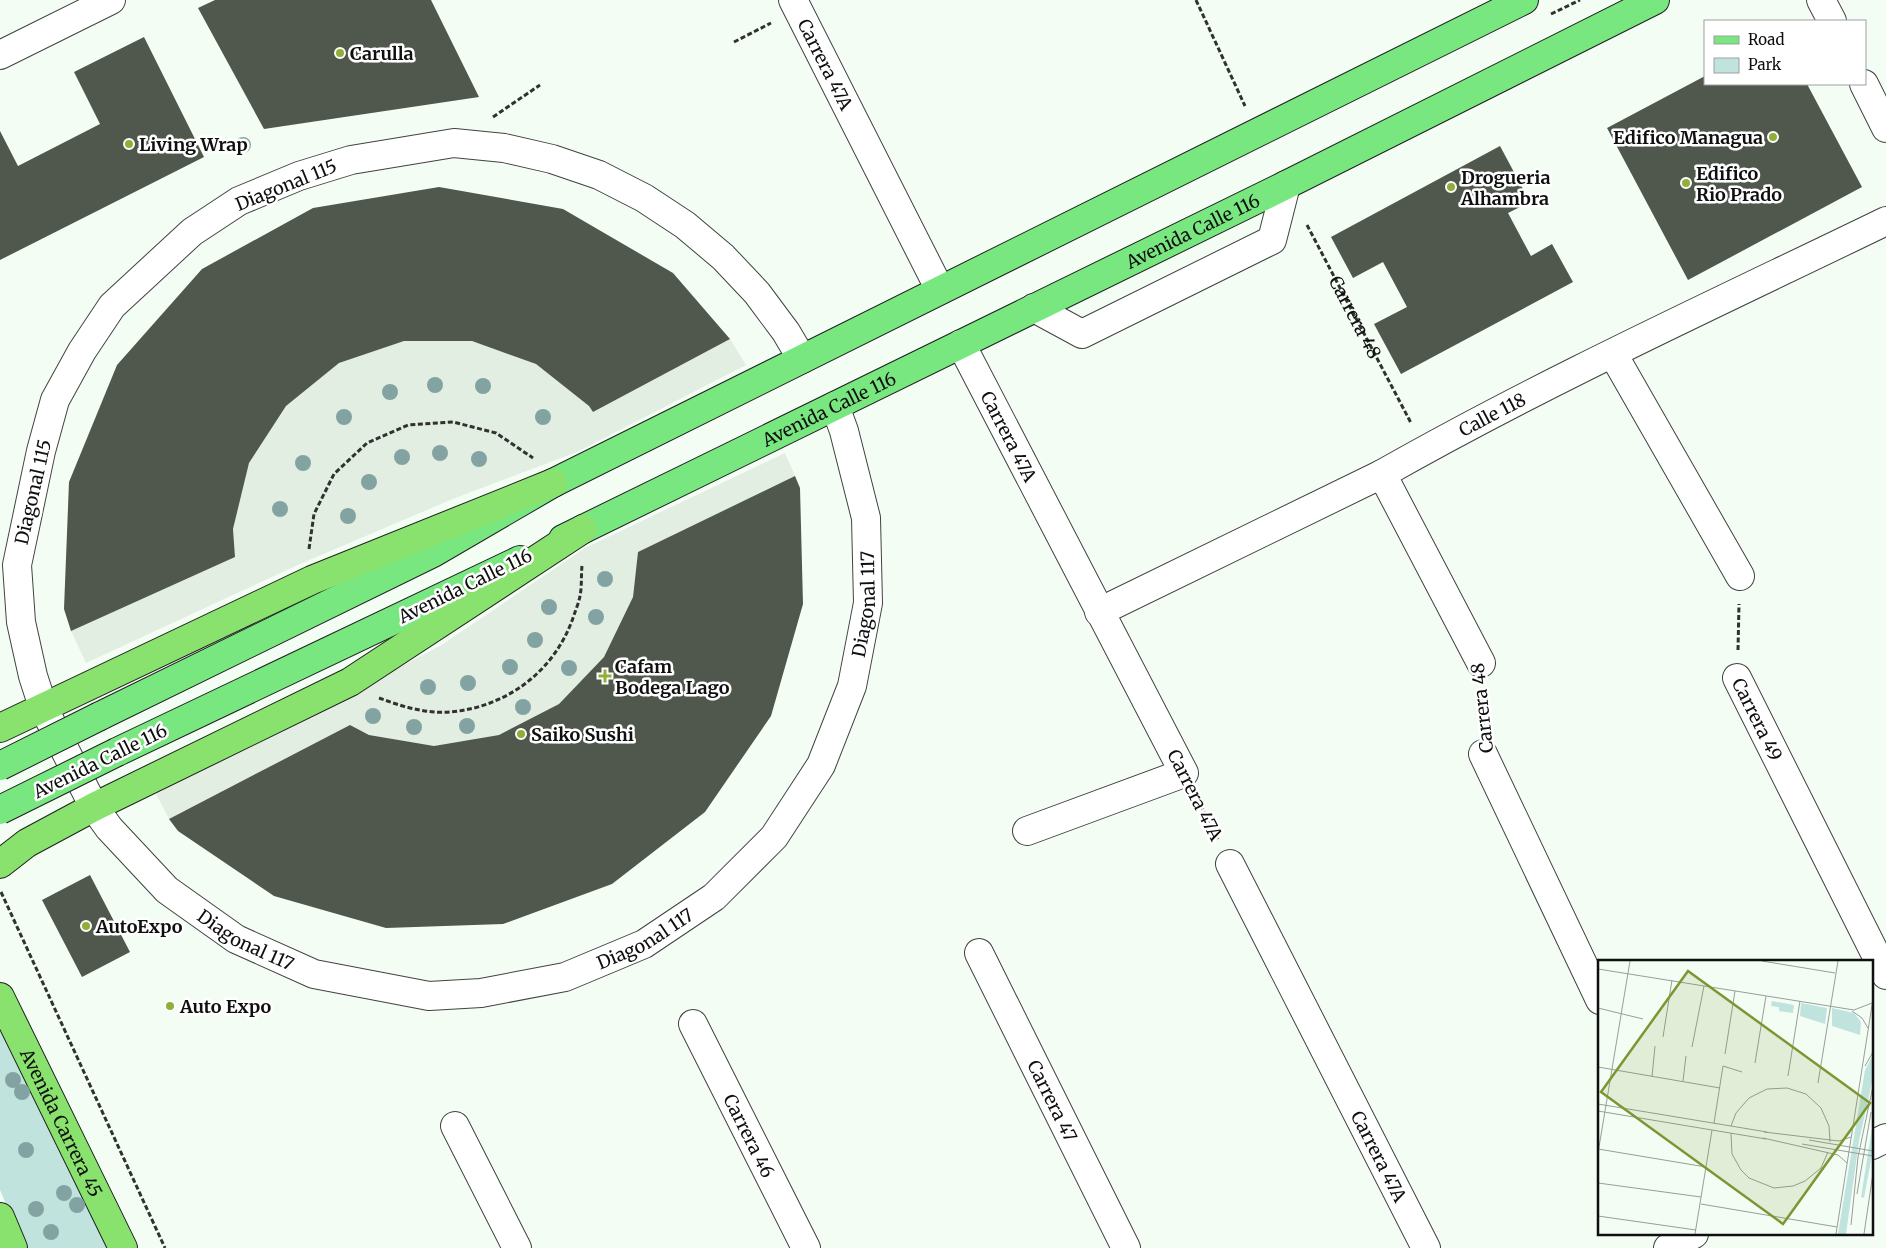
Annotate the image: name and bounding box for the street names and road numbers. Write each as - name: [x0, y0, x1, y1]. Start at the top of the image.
- street label: Carrera 47A: [793, 15, 858, 114]
- street label: Diagonal 115: [232, 154, 340, 216]
- street label: Avenida Calle 116: [1121, 188, 1263, 274]
- street label: Carrera 48: [1324, 272, 1387, 362]
- street label: Avenida Calle 116: [757, 366, 900, 452]
- street label: Carrera 47A: [976, 387, 1042, 486]
- street label: Calle 118: [1455, 387, 1529, 441]
- street label: Diagonal 115: [10, 437, 56, 547]
- street label: Avenida Calle 116: [393, 544, 536, 629]
- street label: Diagonal 117: [846, 551, 880, 659]
- street label: Carrera 48: [1466, 662, 1498, 754]
- street label: Carrera 49: [1727, 674, 1788, 764]
- street label: Avenida Calle 116: [28, 719, 171, 804]
- street label: Carrera 47A: [1162, 746, 1228, 845]
- street label: Diagonal 117: [593, 903, 697, 974]
- street label: Diagonal 117: [193, 904, 298, 975]
- street label: Avenida Carrera 45: [15, 1044, 108, 1201]
- street label: Carrera 47: [1023, 1056, 1083, 1145]
- street label: Carrera 46: [719, 1090, 780, 1181]
- street label: Carrera 47A: [1346, 1107, 1412, 1206]

